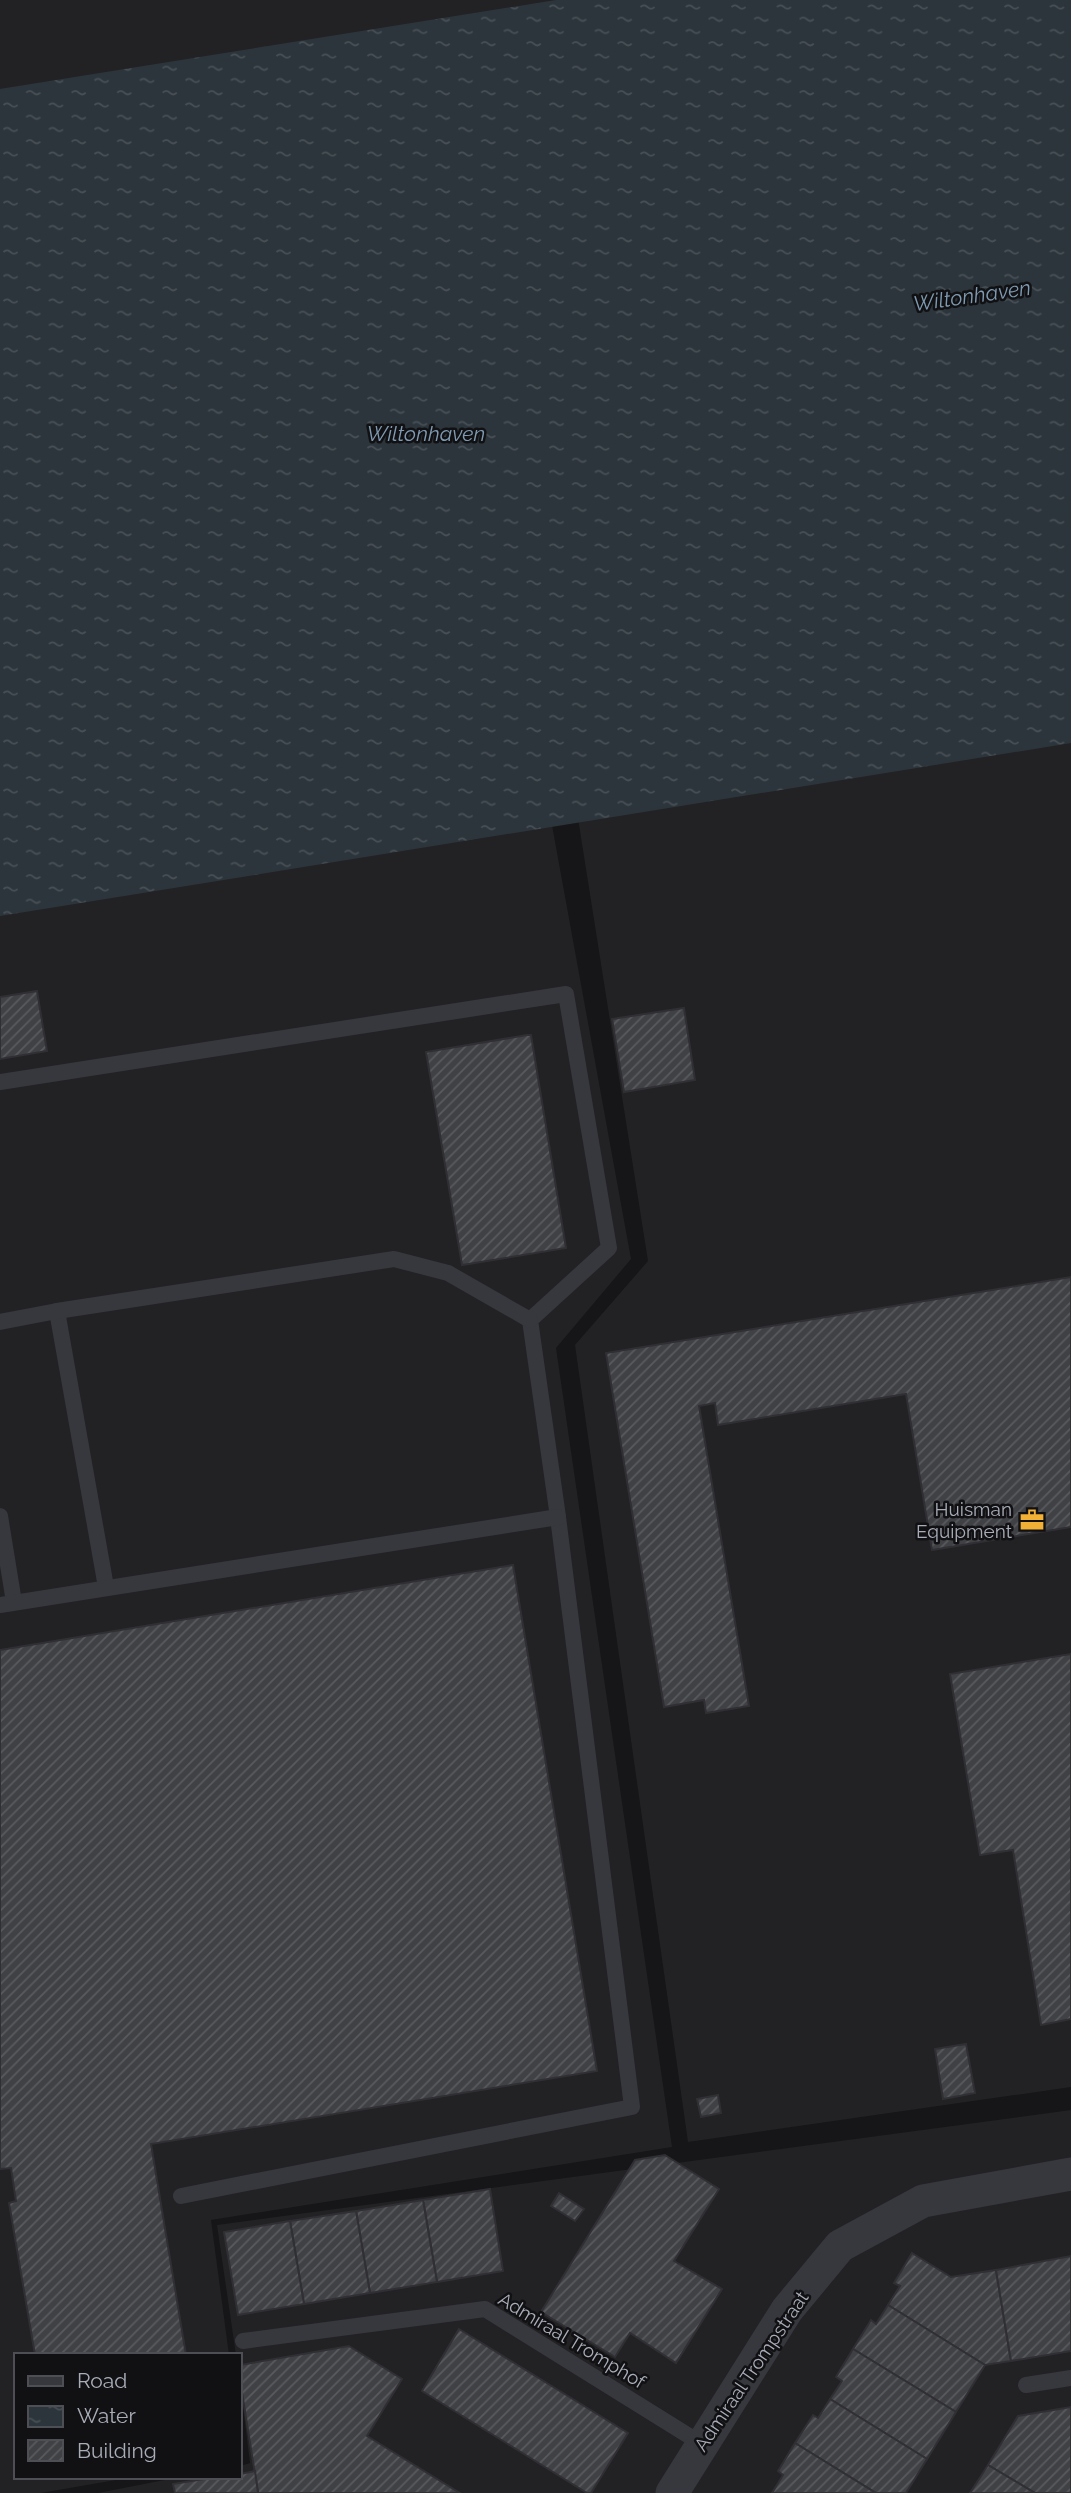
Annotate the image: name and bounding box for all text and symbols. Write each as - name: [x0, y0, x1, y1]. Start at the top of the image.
- water label: Wiltonhaven: [911, 275, 1032, 316]
- water label: Wiltonhaven: [367, 421, 485, 446]
- place label: Huisman Equipment: [916, 1498, 1013, 1542]
- office icon: Huisman Equipment: [1018, 1506, 1046, 1534]
- street label: Admiraal Trompstraat: [689, 2286, 813, 2455]
- street label: Admiraal Tromphof: [495, 2287, 650, 2393]
- legend: [14, 2353, 242, 2479]
- text: Road: [77, 2368, 127, 2393]
- text: Water: [77, 2403, 136, 2428]
- text: Building: [77, 2438, 157, 2463]

